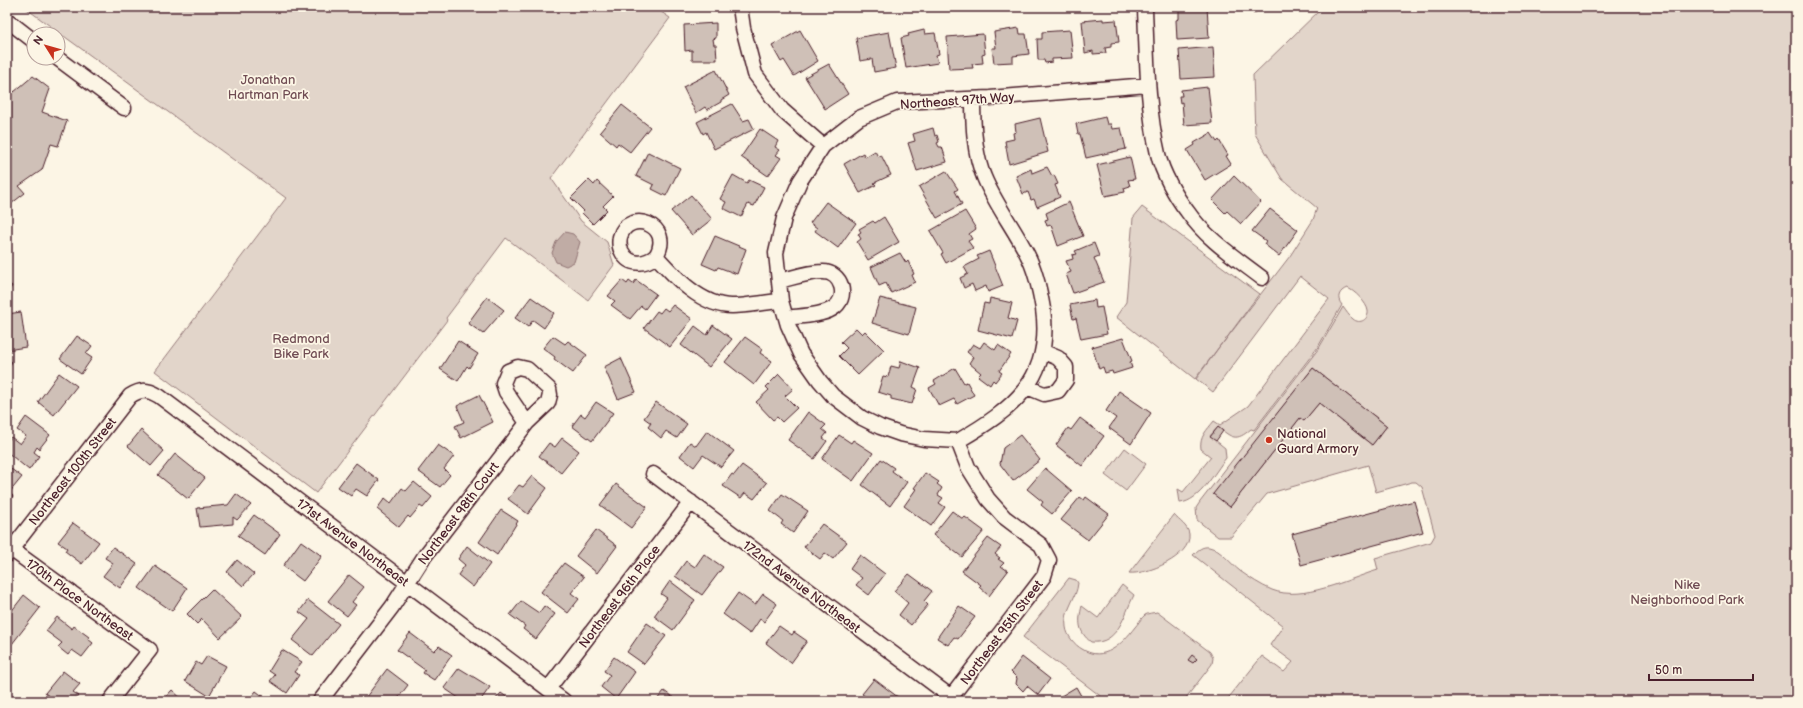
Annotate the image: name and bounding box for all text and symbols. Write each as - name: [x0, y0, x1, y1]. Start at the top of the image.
- north arrow: [26, 26, 66, 66]
- text: N: [31, 33, 46, 47]
- park label: Jonathan Hartman Park: [228, 72, 309, 103]
- street label: Northeast 97th Way: [899, 89, 1015, 113]
- park label: Redmond Bike Park: [272, 331, 330, 362]
- street label: Northeast 100th Street: [26, 414, 120, 529]
- place label: National Guard Armory: [1277, 426, 1359, 457]
- marker: National Guard Armory: [1264, 435, 1274, 445]
- street label: Northeast 98th Court: [415, 459, 503, 568]
- street label: 171st Avenue Northeast: [293, 495, 412, 590]
- street label: 172nd Avenue Northeast: [739, 537, 863, 636]
- street label: Northeast 96th Place: [576, 542, 664, 651]
- street label: 170th Place Northeast: [23, 555, 136, 644]
- street label: Northeast 95th Street: [957, 577, 1046, 688]
- park label: Nike Neighborhood Park: [1630, 577, 1744, 608]
- scale bar: [1649, 656, 1753, 682]
- text: 50 m: [1655, 663, 1682, 678]

